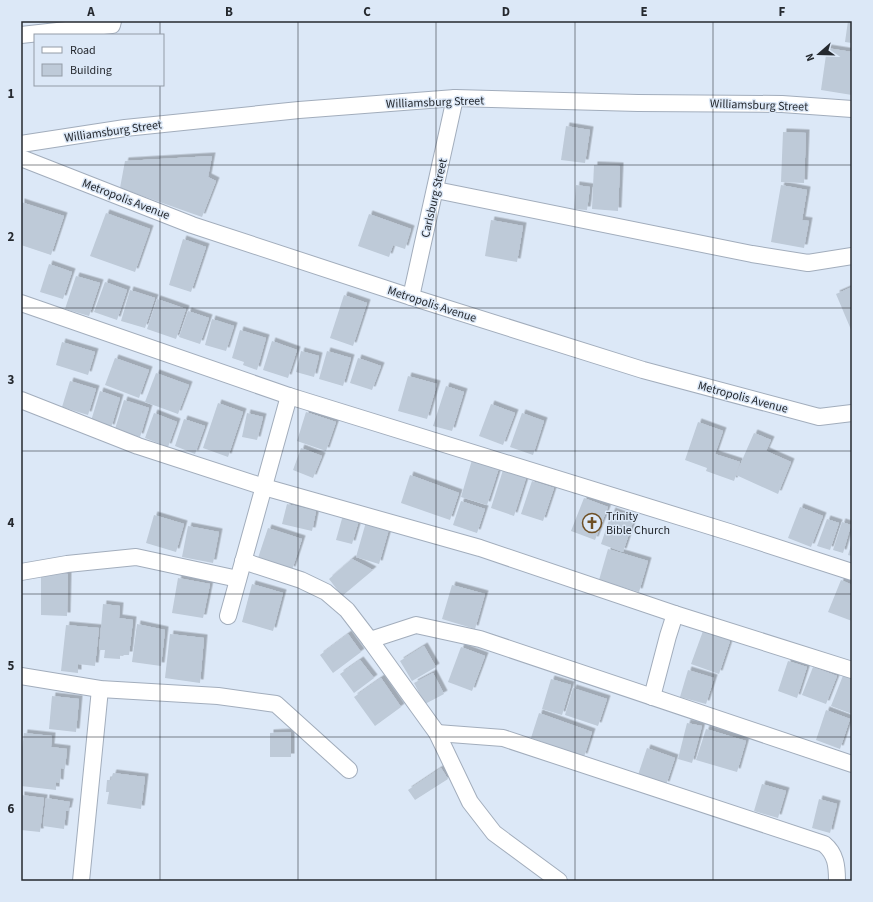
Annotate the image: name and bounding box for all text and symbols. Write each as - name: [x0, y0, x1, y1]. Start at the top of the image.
- text: A: [86, 3, 95, 21]
- text: B: [225, 3, 233, 21]
- text: C: [363, 3, 371, 21]
- text: D: [502, 3, 510, 21]
- text: E: [640, 3, 648, 21]
- text: F: [779, 3, 786, 21]
- legend: [34, 34, 164, 86]
- north arrow: [799, 34, 839, 74]
- text: Road: [70, 42, 96, 59]
- text: N: [802, 51, 818, 63]
- text: Building: [70, 62, 112, 79]
- text: 1: [8, 85, 15, 103]
- street label: Williamsburg Street: [386, 92, 484, 113]
- street label: Williamsburg Street: [710, 95, 808, 116]
- street label: Williamsburg Street: [63, 116, 163, 147]
- street label: Carlsburg Street: [417, 157, 452, 239]
- street label: Metropolis Avenue: [79, 175, 172, 224]
- text: 2: [8, 228, 15, 246]
- street label: Metropolis Avenue: [385, 282, 479, 327]
- text: 3: [8, 371, 15, 389]
- street label: Metropolis Avenue: [696, 377, 790, 418]
- place label: Trinity Bible Church: [606, 508, 670, 539]
- church icon: Trinity Bible Church: [581, 512, 603, 534]
- text: 4: [8, 514, 15, 532]
- text: 5: [8, 657, 15, 675]
- text: 6: [8, 800, 15, 818]

